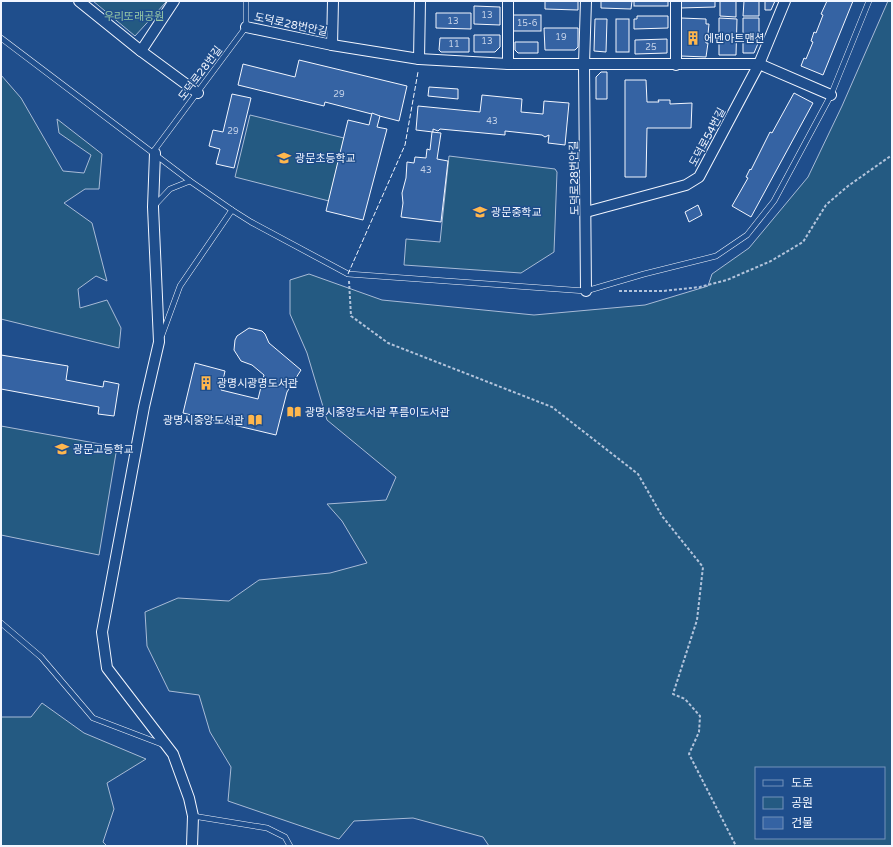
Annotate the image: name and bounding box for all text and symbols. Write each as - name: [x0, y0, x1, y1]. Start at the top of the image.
- park label: 우리또래공원: [104, 10, 164, 23]
- street label: 도덕로28번안길: [253, 10, 329, 39]
- house number: 13: [481, 10, 493, 21]
- house number: 13: [447, 16, 459, 27]
- house number: 15-6: [517, 18, 538, 29]
- building icon: 에덴아트맨션: [685, 30, 701, 46]
- house number: 19: [555, 32, 567, 43]
- place label: 에덴아트맨션: [704, 32, 765, 45]
- house number: 13: [481, 36, 493, 47]
- house number: 11: [448, 39, 460, 50]
- house number: 25: [645, 42, 657, 53]
- street label: 도덕로28번길: [176, 44, 225, 103]
- house number: 29: [333, 89, 345, 100]
- street label: 도덕로54번길: [687, 106, 728, 169]
- house number: 43: [486, 116, 498, 127]
- house number: 29: [227, 126, 239, 137]
- street label: 도덕로28번안길: [567, 141, 582, 215]
- school or university icon: 광문초등학교: [276, 150, 292, 166]
- place label: 광문초등학교: [295, 152, 356, 165]
- house number: 43: [420, 165, 432, 176]
- school or university icon: 광문중학교: [472, 204, 488, 220]
- place label: 광문중학교: [491, 206, 542, 219]
- building icon: 광명시광명도서관: [198, 375, 214, 391]
- place label: 광명시광명도서관: [217, 377, 298, 390]
- library icon: 광명시중앙도서관 푸름이도서관: [286, 404, 302, 420]
- place label: 광명시중앙도서관 푸름이도서관: [305, 406, 450, 419]
- library icon: 광명시중앙도서관: [247, 412, 263, 428]
- place label: 광명시중앙도서관: [163, 414, 244, 427]
- school or university icon: 광문고등학교: [54, 441, 70, 457]
- place label: 광문고등학교: [73, 443, 134, 456]
- legend: [755, 767, 885, 839]
- text: 도로: [791, 776, 813, 790]
- text: 공원: [791, 796, 813, 810]
- text: 건물: [791, 816, 813, 830]

